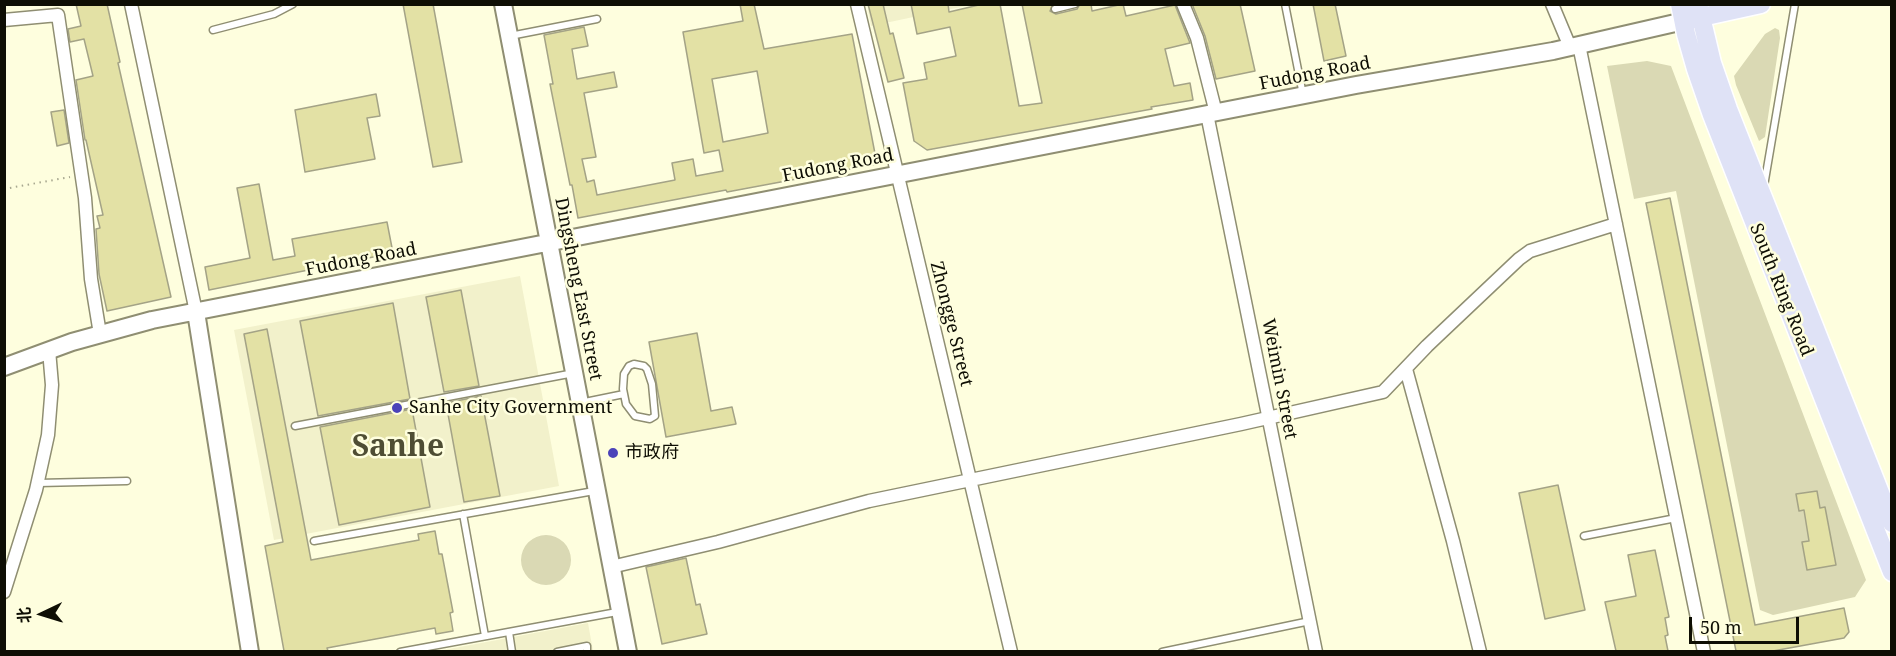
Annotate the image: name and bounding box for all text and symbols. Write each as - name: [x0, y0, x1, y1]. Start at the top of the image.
- street label: Fudong Road: [1258, 53, 1372, 95]
- street label: Fudong Road: [781, 145, 895, 187]
- street label: Dingsheng East Street: [550, 196, 606, 382]
- street label: South Ring Road: [1745, 221, 1817, 359]
- street label: Fudong Road: [304, 239, 418, 281]
- street label: Zhongge Street: [925, 259, 977, 389]
- street label: Weimin Street: [1257, 317, 1301, 441]
- place label: Sanhe City Government: [409, 397, 612, 419]
- marker: Sanhe City Government: [390, 401, 404, 415]
- district label: Sanhe: [352, 429, 444, 465]
- place label: 市政府: [625, 442, 679, 464]
- marker: 市政府: [606, 446, 620, 460]
- north arrow: [12, 584, 72, 644]
- scale bar: [1692, 605, 1802, 643]
- text: 北: [13, 607, 36, 624]
- text: 50 m: [1700, 615, 1742, 639]

